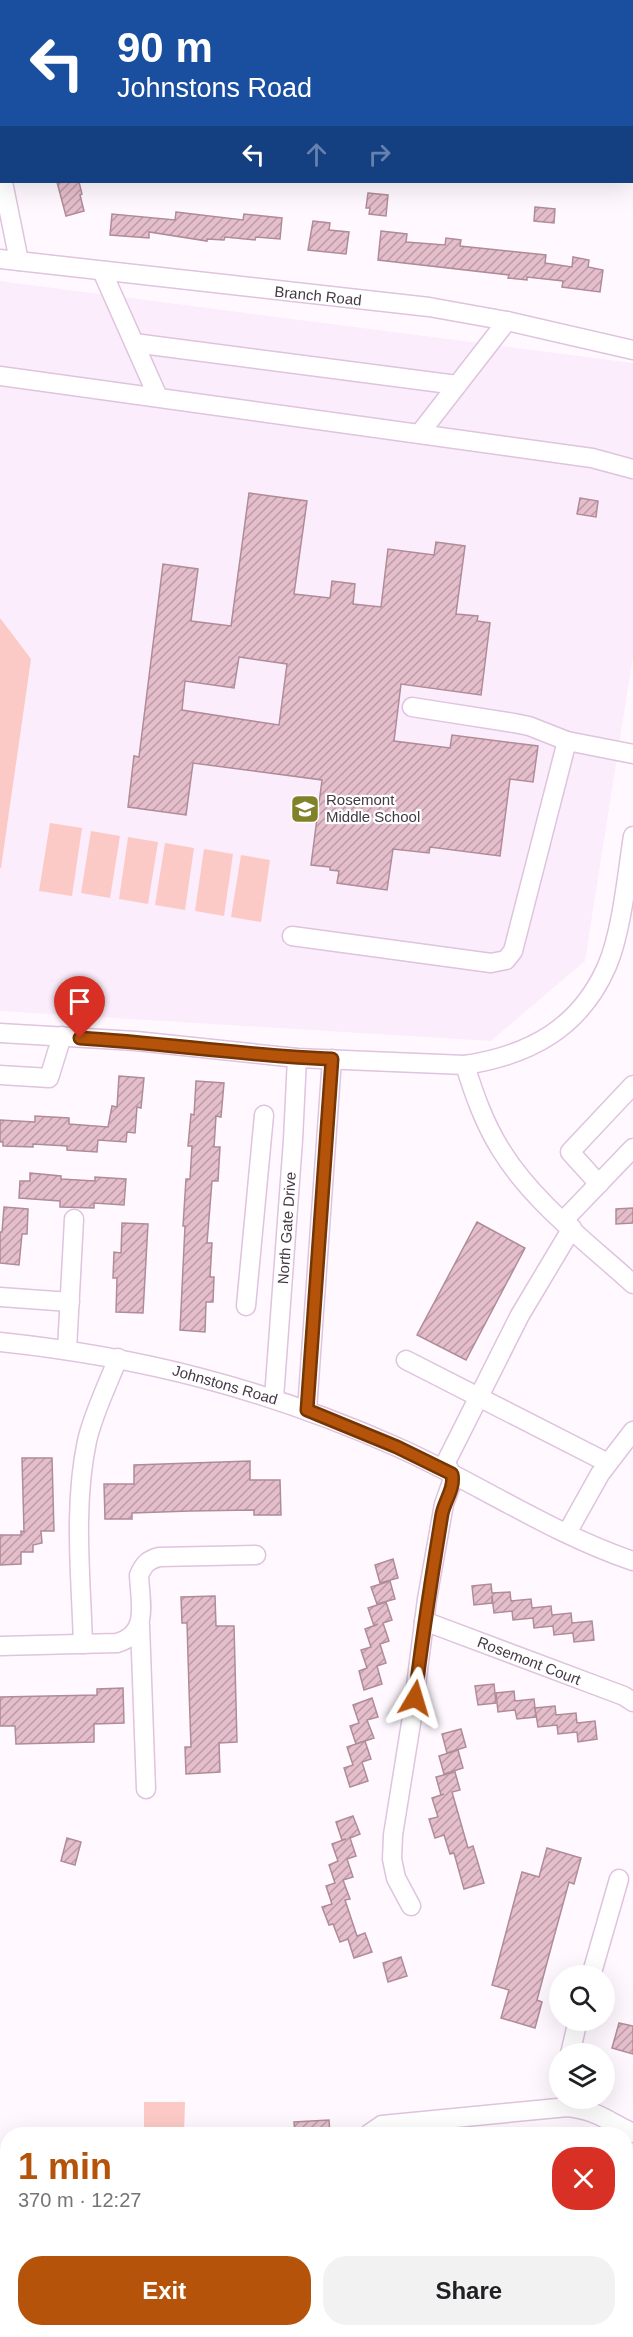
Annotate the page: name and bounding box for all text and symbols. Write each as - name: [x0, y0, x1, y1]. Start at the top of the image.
- icon: left: [18, 24, 96, 102]
- text: 90 m: [117, 24, 213, 71]
- text: Johnstons Road: [117, 73, 312, 103]
- icon: left: [237, 138, 270, 171]
- icon: ahead: [300, 138, 333, 171]
- icon: right: [363, 138, 396, 171]
- street label: Branch Road: [274, 282, 362, 309]
- place label: Rosemont Middle School: [326, 791, 420, 825]
- school or university icon: Rosemont Middle School: [289, 793, 321, 825]
- pin: [54, 976, 105, 1038]
- icon: arrive: [63, 985, 96, 1018]
- street label: North Gate Drive: [274, 1171, 299, 1285]
- street label: Johnstons Road: [171, 1361, 280, 1408]
- street label: Rosemont Court: [475, 1633, 584, 1688]
- position arrow: [383, 1666, 447, 1730]
- map controls: [549, 1965, 615, 2109]
- button: search: [549, 1965, 615, 2031]
- button: layers: [549, 2043, 615, 2109]
- text: 1 min: [18, 2146, 112, 2187]
- button: close: [552, 2147, 615, 2210]
- text: 370 m · 12:27: [18, 2189, 141, 2211]
- button: Exit: [18, 2256, 311, 2325]
- button: Share: [323, 2256, 615, 2325]

